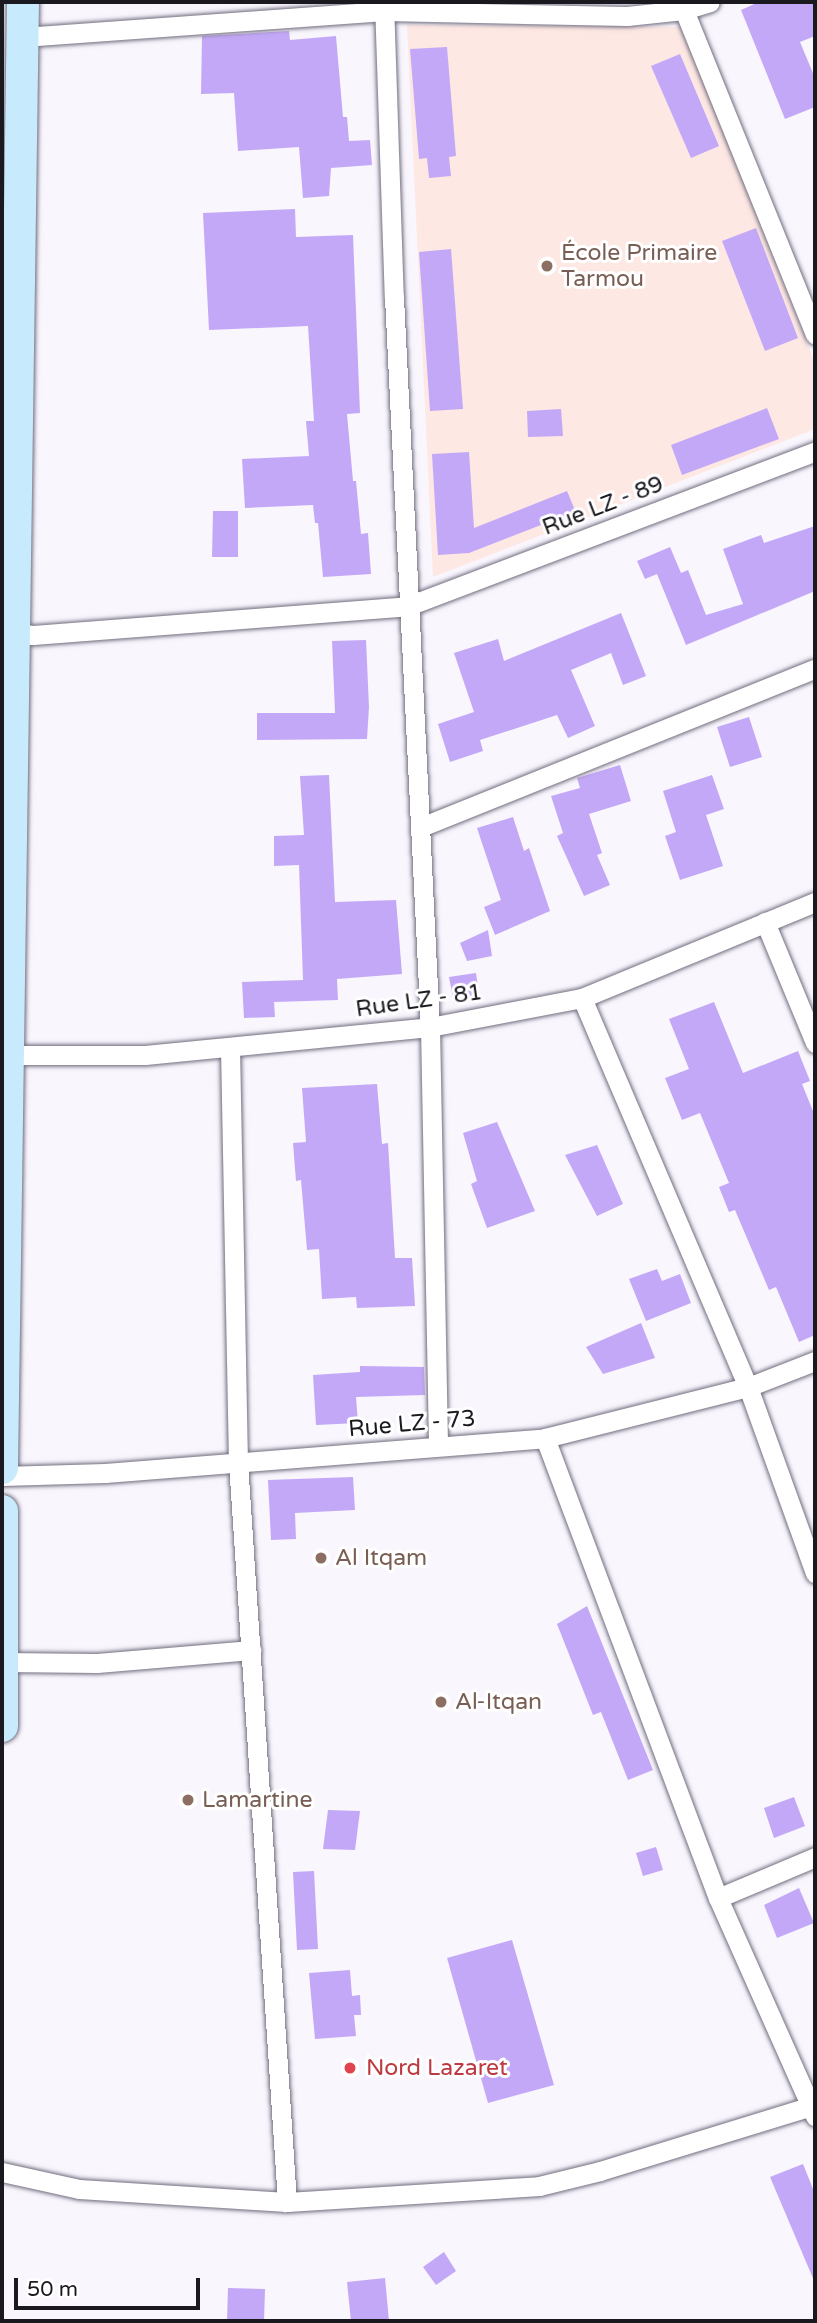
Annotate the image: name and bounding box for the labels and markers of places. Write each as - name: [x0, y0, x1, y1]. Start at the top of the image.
- place label: École Primaire Tarmou: [561, 239, 717, 293]
- marker: École Primaire Tarmou: [539, 258, 555, 274]
- place label: Al Itqam: [335, 1544, 427, 1572]
- marker: Al Itqam: [313, 1550, 329, 1566]
- place label: Al-Itqan: [455, 1688, 542, 1716]
- marker: Al-Itqan: [433, 1694, 449, 1710]
- place label: Lamartine: [202, 1786, 313, 1814]
- marker: Lamartine: [180, 1792, 196, 1808]
- place label: Nord Lazaret: [366, 2054, 508, 2082]
- marker: Nord Lazaret: [340, 2058, 360, 2078]

